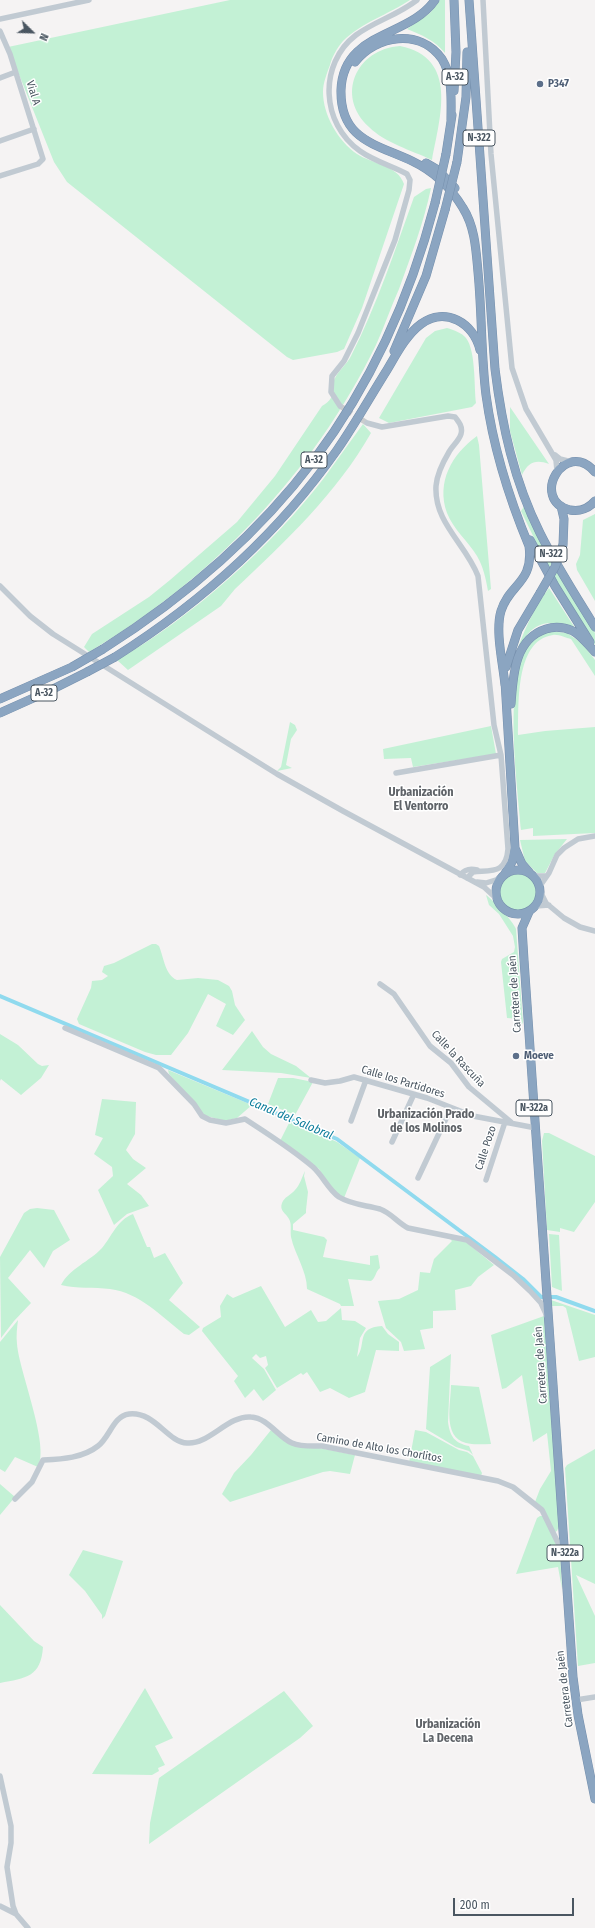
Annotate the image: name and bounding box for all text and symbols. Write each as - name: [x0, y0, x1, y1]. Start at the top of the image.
- north arrow: [12, 12, 52, 52]
- text: N: [36, 31, 51, 42]
- road number: A-32: [442, 69, 468, 85]
- place label: P347: [548, 77, 569, 91]
- street label: Vial A: [23, 79, 43, 107]
- marker: P347: [535, 79, 545, 89]
- road number: N-322: [463, 130, 495, 146]
- road number: A-32: [301, 452, 327, 468]
- road number: N-322: [535, 546, 567, 562]
- road number: A-32: [31, 685, 57, 701]
- district label: Urbanización El Ventorro: [388, 786, 454, 814]
- street label: Carretera de Jaén: [506, 955, 524, 1033]
- street label: Calle la Rascuña: [428, 1028, 488, 1090]
- place label: Moeve: [524, 1049, 554, 1063]
- marker: Moeve: [511, 1051, 521, 1061]
- street label: Calle los Partidores: [360, 1063, 446, 1101]
- water label: Canal del Salobral: [247, 1095, 335, 1143]
- road number: N-322a: [516, 1100, 552, 1116]
- district label: Urbanización Prado de los Molinos: [378, 1108, 474, 1136]
- street label: Calle Pozo: [473, 1124, 499, 1172]
- street label: Carretera de Jaén: [532, 1326, 550, 1404]
- street label: Camino de Alto los Chorlitos: [315, 1430, 443, 1466]
- road number: N-322a: [547, 1545, 583, 1561]
- street label: Carretera de Jaén: [554, 1650, 576, 1728]
- district label: Urbanización La Decena: [415, 1718, 481, 1746]
- scale bar: [455, 1890, 576, 1916]
- text: 200 m: [460, 1898, 490, 1912]

